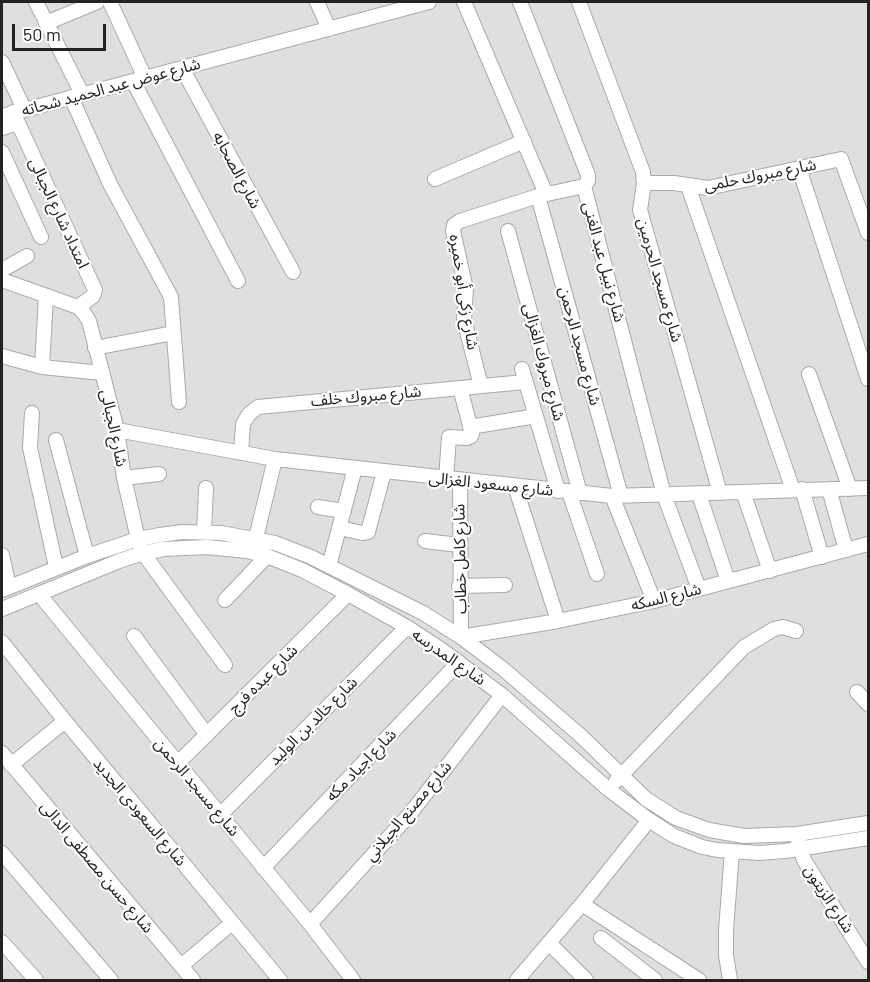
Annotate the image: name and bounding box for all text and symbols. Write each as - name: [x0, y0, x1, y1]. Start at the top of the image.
- scale bar: [15, 12, 110, 50]
- text: 50 m: [23, 23, 61, 45]
- street label: شارع عوض عبد الحميد شحاته: [19, 54, 203, 120]
- street label: شارع الصحابه: [209, 128, 265, 212]
- street label: امتداد شارع الجبالى: [25, 155, 93, 271]
- street label: شارع مبروك حلمى: [702, 155, 818, 195]
- street label: شارع نبيل عبد الغنى: [579, 200, 629, 324]
- street label: شارع مسجد الحرمين: [633, 216, 687, 344]
- street label: شارع زكى أبو خميره: [445, 233, 483, 351]
- street label: شارع مسجد الرحمن: [555, 284, 605, 408]
- street label: شارع مبروك الغزالى: [519, 301, 569, 423]
- street label: شارع مبروك خلف: [310, 382, 422, 410]
- street label: شارع الجبالى: [96, 388, 132, 468]
- street label: شارع مسعود الغزالى: [428, 468, 554, 500]
- street label: شارع كامل خطاب: [449, 504, 471, 614]
- street label: شارع السكه: [629, 579, 703, 615]
- street label: شارع المدرسه: [408, 625, 490, 689]
- street label: شارع عبده فرج: [224, 640, 302, 718]
- street label: شارع خالد بن الوليد: [265, 673, 361, 769]
- street label: شارع اجياد مكه: [322, 725, 400, 805]
- street label: شارع مسجد الرحمن: [150, 734, 244, 840]
- street label: شارع السعودى الجديد: [89, 754, 191, 870]
- street label: شارع مصنع الجيلاني: [360, 757, 456, 865]
- street label: شارع حسن مصطفى الدالى: [36, 797, 158, 937]
- street label: شارع الزيتون: [800, 861, 858, 937]

